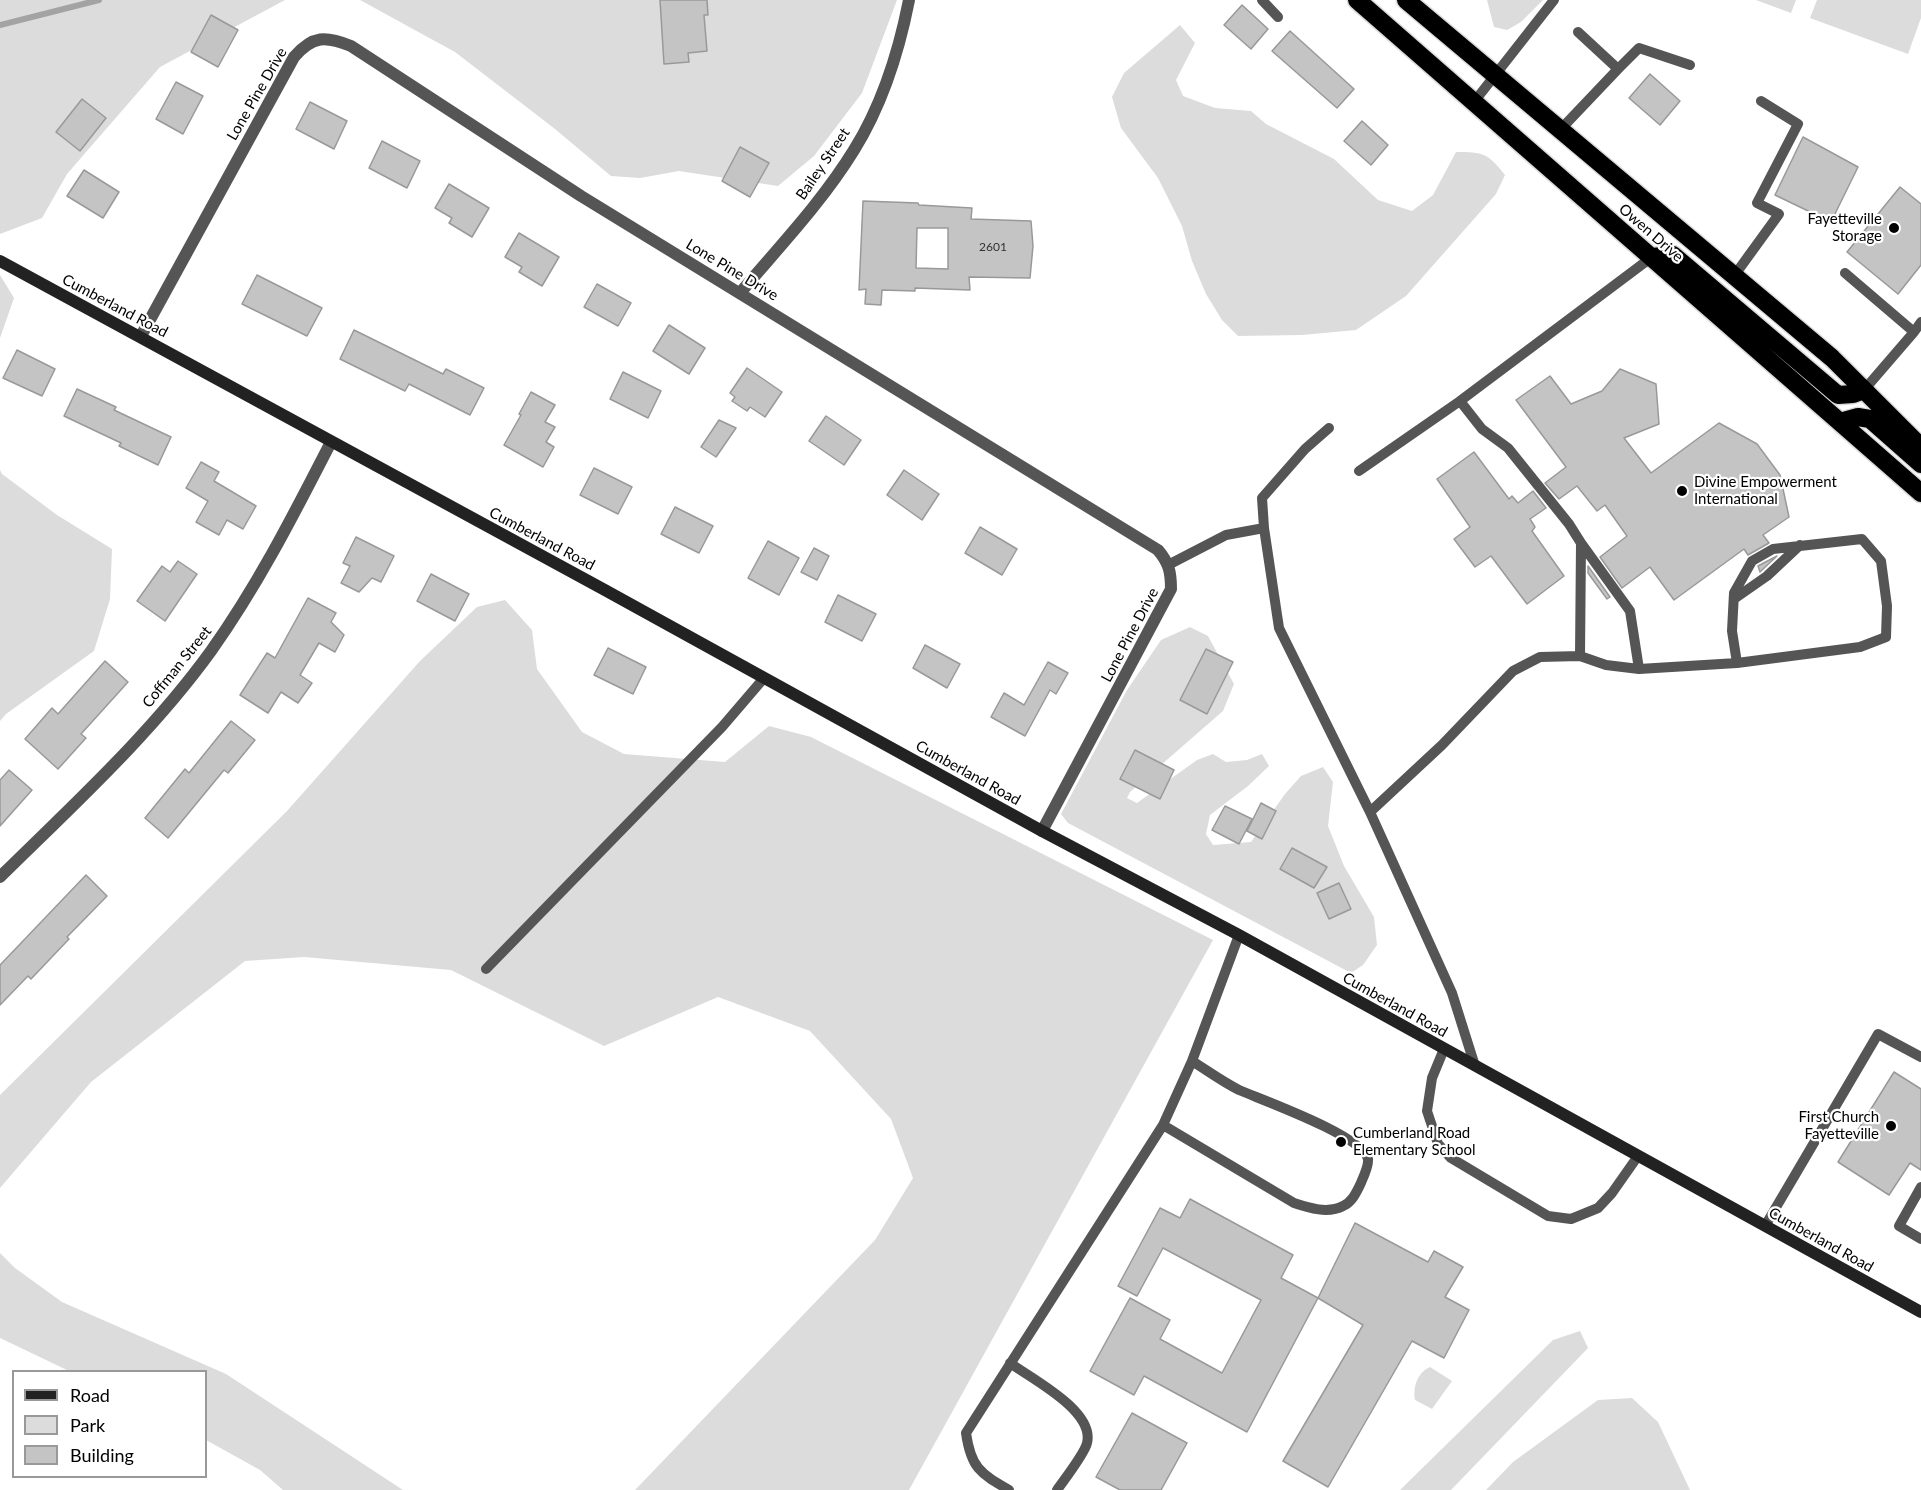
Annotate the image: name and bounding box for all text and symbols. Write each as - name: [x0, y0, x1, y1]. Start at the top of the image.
- street label: Lone Pine Drive: [223, 44, 291, 144]
- street label: Bailey Street: [792, 125, 854, 203]
- street label: Owen Drive: [1615, 200, 1687, 266]
- place label: Fayetteville Storage: [1808, 210, 1882, 245]
- marker: Fayetteville Storage: [1887, 221, 1901, 235]
- street label: Lone Pine Drive: [683, 235, 781, 305]
- house number: 2601: [979, 240, 1007, 254]
- street label: Cumberland Road: [59, 271, 171, 341]
- place label: Divine Empowerment International: [1694, 473, 1837, 508]
- marker: Divine Empowerment International: [1675, 484, 1689, 498]
- street label: Cumberland Road: [486, 504, 598, 574]
- street label: Lone Pine Drive: [1098, 585, 1162, 685]
- street label: Coffman Street: [139, 623, 215, 711]
- street label: Cumberland Road: [912, 737, 1024, 809]
- street label: Cumberland Road: [1339, 969, 1451, 1041]
- place label: First Church Fayetteville: [1798, 1108, 1879, 1143]
- marker: First Church Fayetteville: [1884, 1119, 1898, 1133]
- place label: Cumberland Road Elementary School: [1353, 1124, 1476, 1159]
- marker: Cumberland Road Elementary School: [1334, 1135, 1348, 1149]
- street label: Cumberland Road: [1765, 1204, 1877, 1276]
- legend: [12, 1370, 207, 1478]
- text: Road: [70, 1384, 110, 1406]
- text: Park: [70, 1414, 105, 1436]
- text: Building: [70, 1444, 134, 1466]

